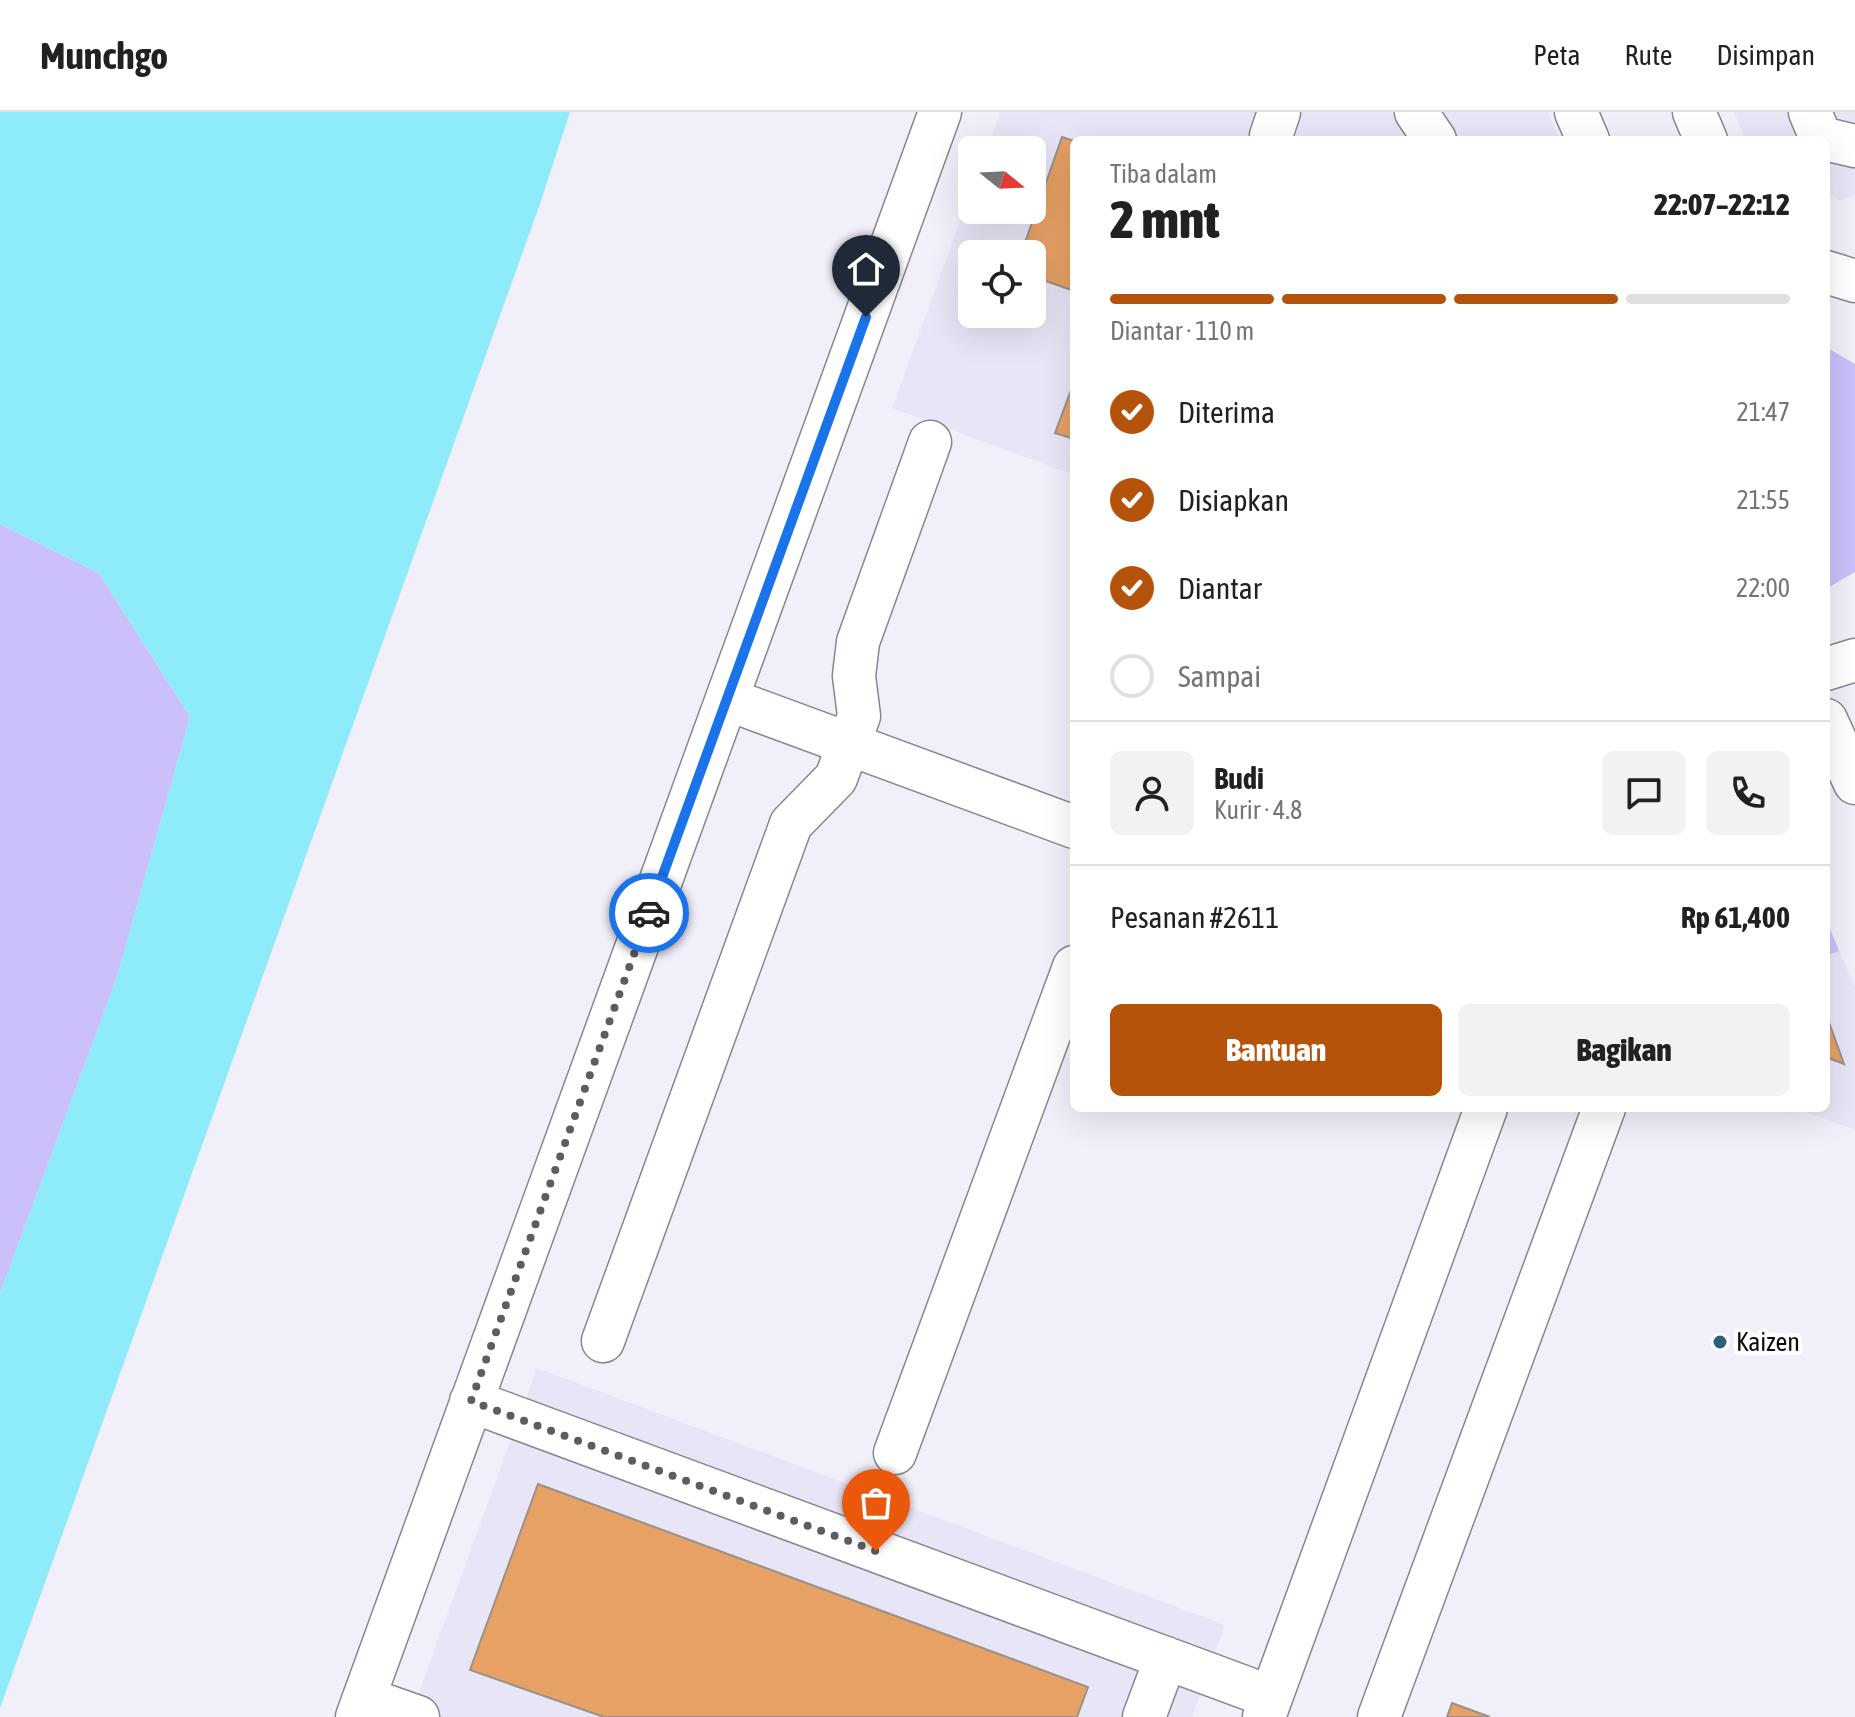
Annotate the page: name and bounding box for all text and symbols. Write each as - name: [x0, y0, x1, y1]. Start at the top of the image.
- text: Munchgo: [40, 34, 168, 77]
- text: Peta: [1533, 39, 1580, 71]
- text: Rute: [1624, 39, 1673, 71]
- text: Disimpan: [1717, 39, 1815, 71]
- north arrow: [958, 136, 1046, 224]
- map controls: [958, 136, 1046, 328]
- text: Tiba dalam: [1110, 159, 1217, 189]
- text: 22:07–22:12: [1654, 187, 1790, 221]
- text: 2 mnt: [1110, 189, 1219, 249]
- pin: [832, 235, 900, 317]
- button: locate: [958, 240, 1046, 328]
- icon: home: [844, 247, 888, 291]
- text: Diantar · 110 m: [1110, 316, 1254, 346]
- icon: check: [1110, 390, 1154, 434]
- text: Diterima: [1178, 395, 1275, 429]
- text: 21:47: [1736, 397, 1790, 427]
- icon: check: [1110, 478, 1154, 522]
- text: Disiapkan: [1178, 483, 1289, 517]
- text: 21:55: [1736, 485, 1790, 515]
- icon: check: [1110, 566, 1154, 610]
- text: Diantar: [1178, 571, 1262, 605]
- text: 22:00: [1736, 573, 1790, 603]
- text: Sampai: [1178, 659, 1261, 693]
- button: person: [1110, 751, 1194, 835]
- button: chat: [1602, 751, 1686, 835]
- button: phone: [1706, 751, 1790, 835]
- text: Budi: [1214, 761, 1264, 795]
- text: Kurir · 4.8: [1214, 795, 1302, 825]
- courier: [609, 873, 689, 953]
- icon: car: [627, 891, 671, 935]
- text: Pesanan #2611: [1110, 900, 1279, 934]
- text: Rp 61,400: [1681, 900, 1790, 934]
- button: Bantuan: [1110, 1004, 1442, 1096]
- button: Bagikan: [1458, 1004, 1790, 1096]
- place label: Kaizen: [1736, 1327, 1800, 1357]
- marker: Kaizen: [1711, 1333, 1729, 1351]
- pin: [842, 1469, 910, 1551]
- icon: bag: [854, 1481, 898, 1525]

